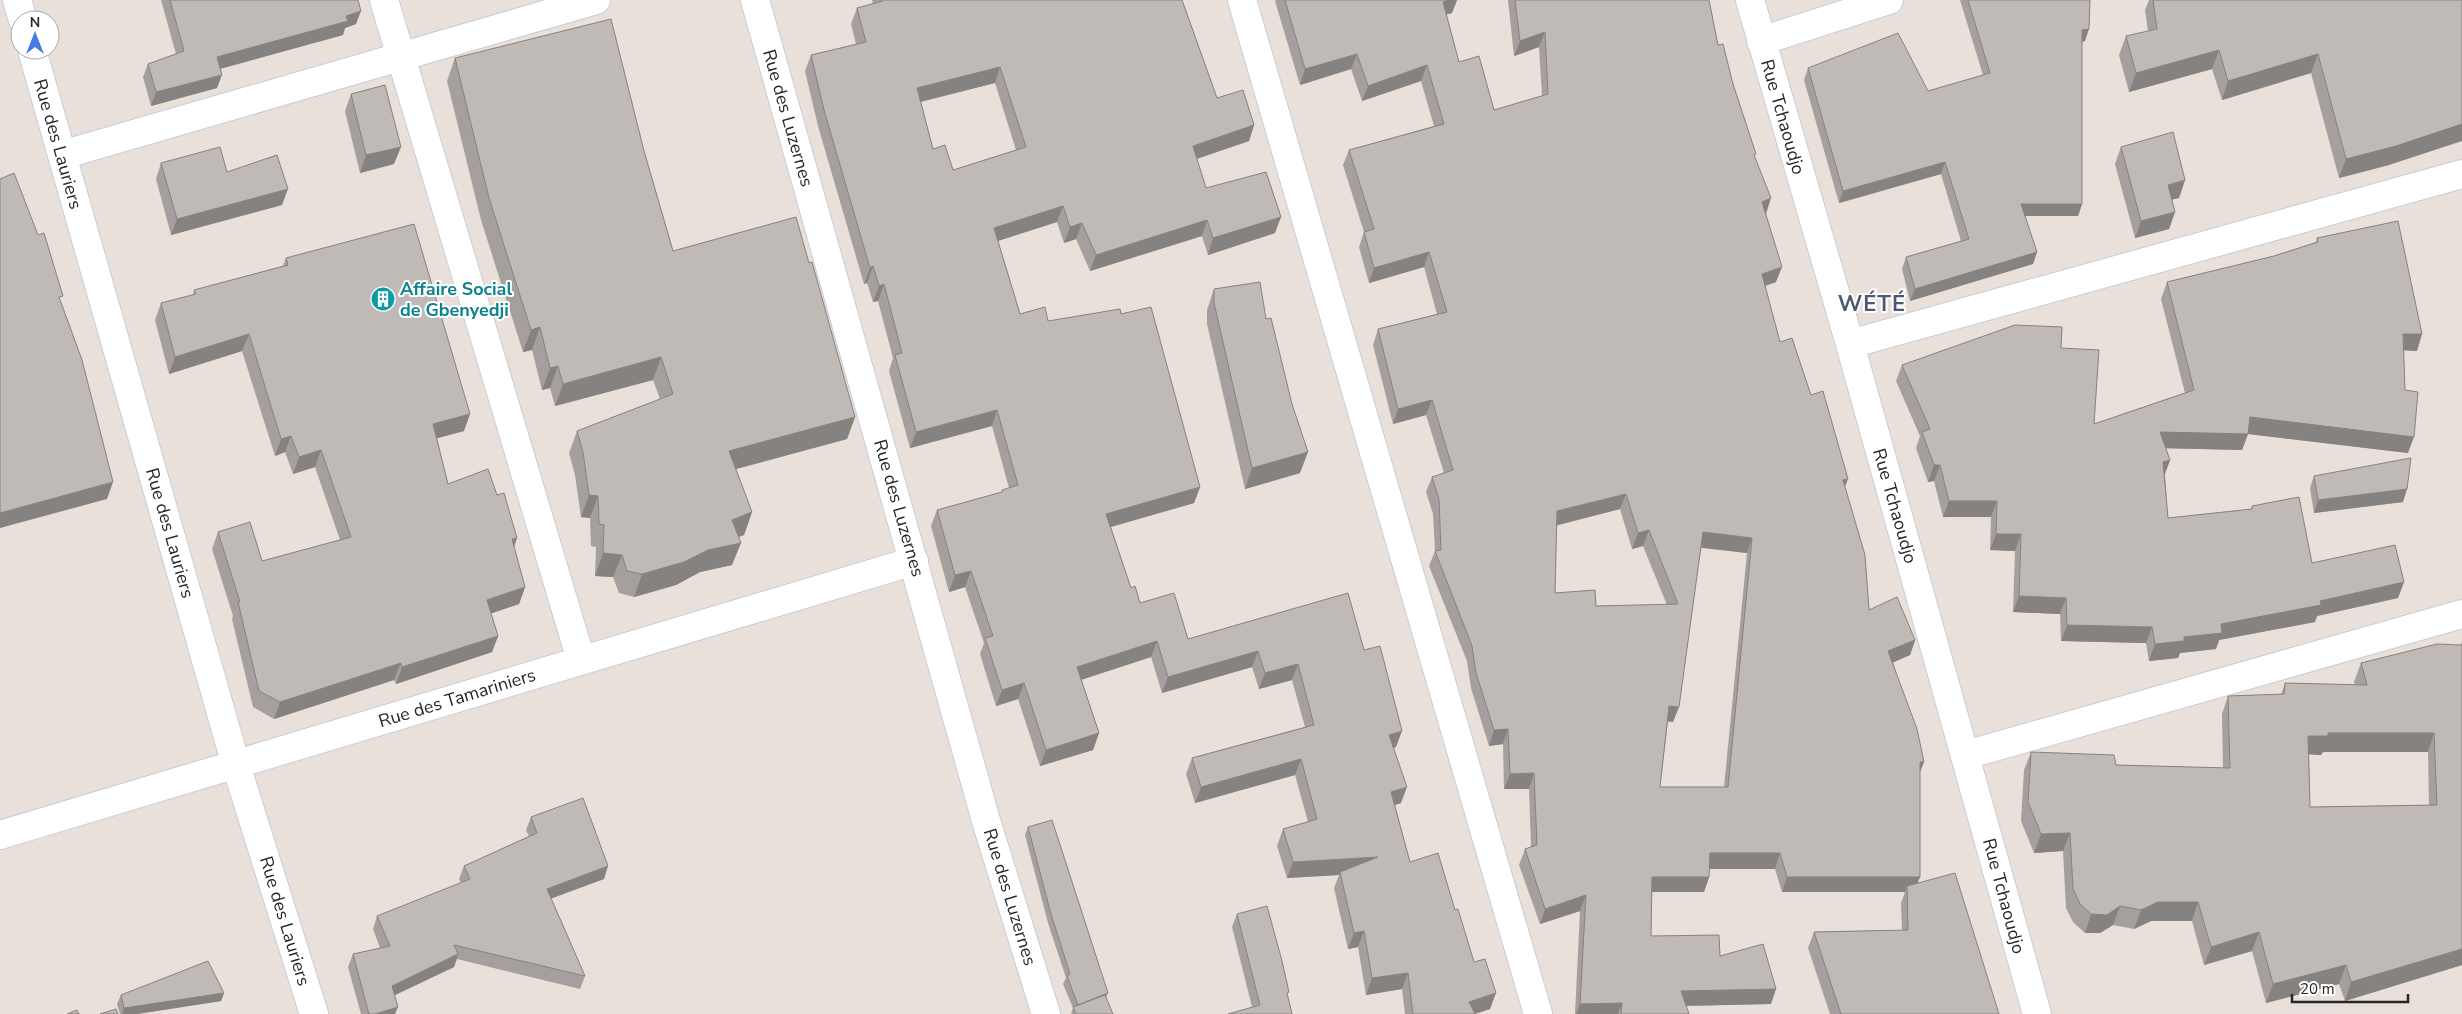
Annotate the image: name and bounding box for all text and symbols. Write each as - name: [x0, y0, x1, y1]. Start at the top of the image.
- north arrow: [10, 10, 60, 60]
- text: N: [30, 13, 40, 32]
- street label: Rue des Luzernes: [757, 46, 819, 190]
- street label: Rue Tchaoudjo: [1755, 57, 1811, 177]
- street label: Rue des Lauriers: [28, 76, 88, 212]
- place label: Affaire Social de Gbenyedji: [400, 277, 512, 322]
- building icon: Affaire Social de Gbenyedji: [370, 286, 396, 312]
- district label: WÉTÉ: [1838, 289, 1906, 319]
- street label: Rue des Luzernes: [868, 436, 930, 580]
- street label: Rue Tchaoudjo: [1867, 446, 1923, 566]
- street label: Rue des Lauriers: [140, 465, 200, 601]
- street label: Rue des Tamariniers: [375, 663, 539, 733]
- street label: Rue des Luzernes: [978, 826, 1042, 968]
- street label: Rue Tchaoudjo: [1977, 836, 2031, 956]
- street label: Rue des Lauriers: [254, 853, 316, 989]
- scale bar: [2292, 972, 2408, 1004]
- text: 20 m: [2300, 979, 2335, 999]

